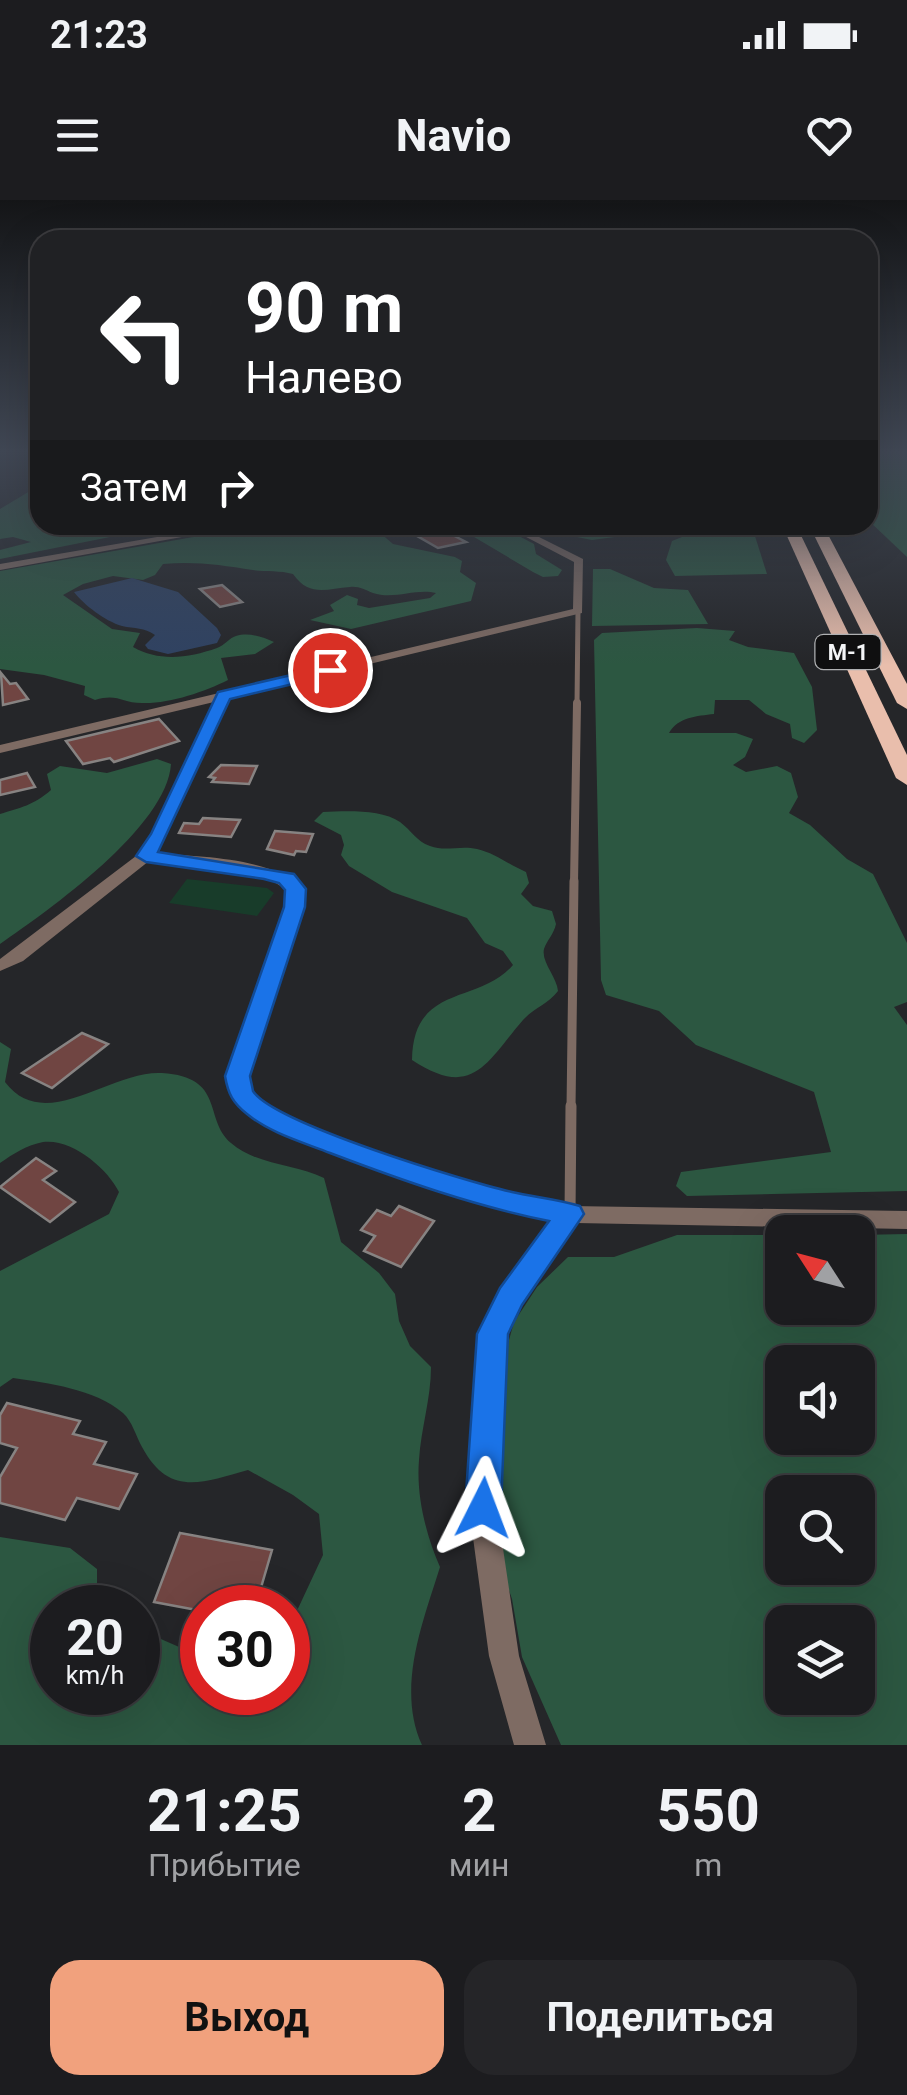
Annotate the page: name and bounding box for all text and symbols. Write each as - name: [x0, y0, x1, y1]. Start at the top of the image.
- text: 21:23: [50, 13, 148, 57]
- icon: menu: [50, 108, 105, 163]
- icon: heart: [802, 108, 857, 163]
- text: Navio: [396, 109, 511, 162]
- text: 90 m: [245, 267, 403, 349]
- icon: left: [80, 270, 210, 400]
- text: Налево: [245, 351, 403, 404]
- icon: right: [208, 460, 263, 515]
- text: Затем: [80, 466, 188, 510]
- pin: [288, 628, 373, 713]
- road number: М-1: [816, 635, 880, 669]
- icon: arrive: [303, 643, 358, 698]
- north arrow: [765, 1215, 875, 1325]
- map controls: [765, 1215, 875, 1715]
- button: sound: [765, 1345, 875, 1455]
- position arrow: [431, 1456, 535, 1560]
- button: search: [765, 1475, 875, 1585]
- speed limit sign: 30: [180, 1585, 310, 1715]
- button: layers: [765, 1605, 875, 1715]
- text: 20: [66, 1609, 124, 1667]
- text: km/h: [66, 1661, 124, 1690]
- text: 21:25: [147, 1775, 302, 1846]
- text: 2: [462, 1775, 496, 1846]
- text: 550: [657, 1775, 760, 1846]
- text: Прибытие: [148, 1846, 301, 1884]
- text: мин: [449, 1846, 509, 1884]
- text: m: [694, 1846, 722, 1884]
- button: Выход: [50, 1960, 444, 2075]
- button: Поделиться: [464, 1960, 857, 2075]

